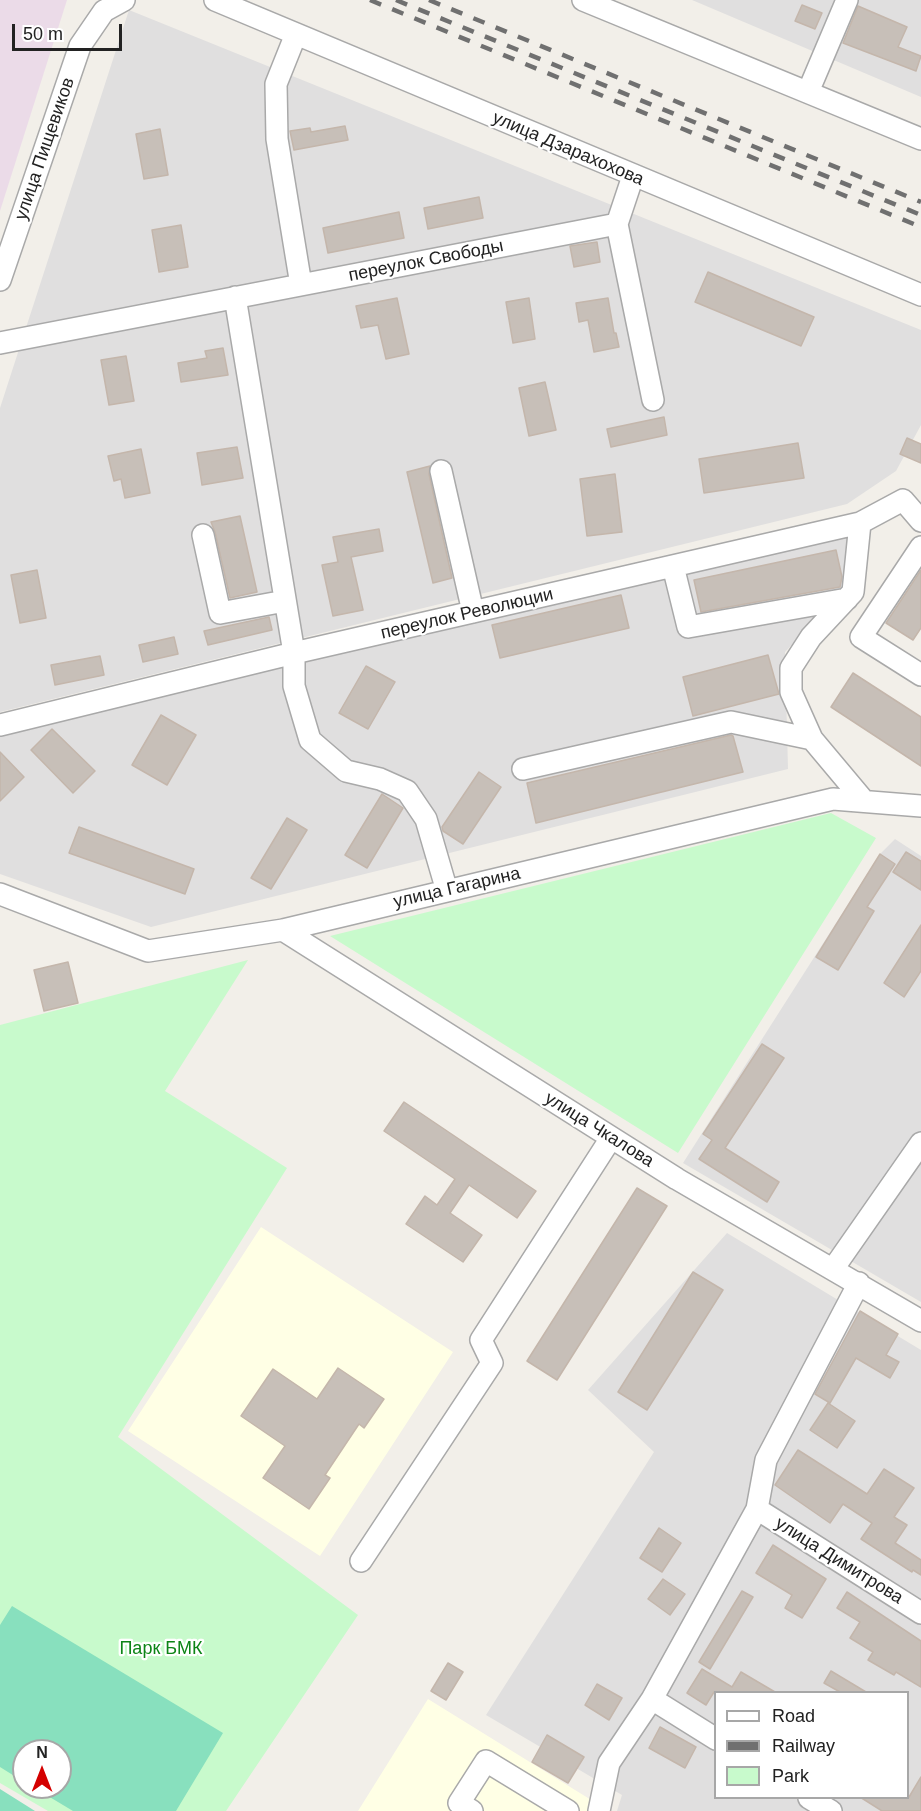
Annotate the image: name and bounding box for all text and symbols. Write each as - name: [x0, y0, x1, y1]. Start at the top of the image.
- scale bar: [15, 12, 124, 50]
- text: 50 m: [23, 24, 63, 44]
- street label: улица Пищевиков: [10, 75, 80, 223]
- street label: улица Дзарахохова: [489, 107, 647, 191]
- street label: переулок Свободы: [347, 235, 505, 287]
- street label: переулок Революции: [379, 584, 555, 644]
- street label: улица Гагарина: [392, 863, 522, 913]
- street label: улица Чкалова: [540, 1088, 658, 1172]
- street label: улица Димитрова: [771, 1513, 907, 1609]
- park label: Парк БМК: [119, 1638, 203, 1660]
- legend: [714, 1691, 909, 1799]
- text: Road: [772, 1706, 815, 1726]
- text: Railway: [772, 1736, 835, 1756]
- north arrow: [12, 1739, 72, 1799]
- text: N: [36, 1744, 48, 1761]
- text: Park: [772, 1766, 809, 1786]

